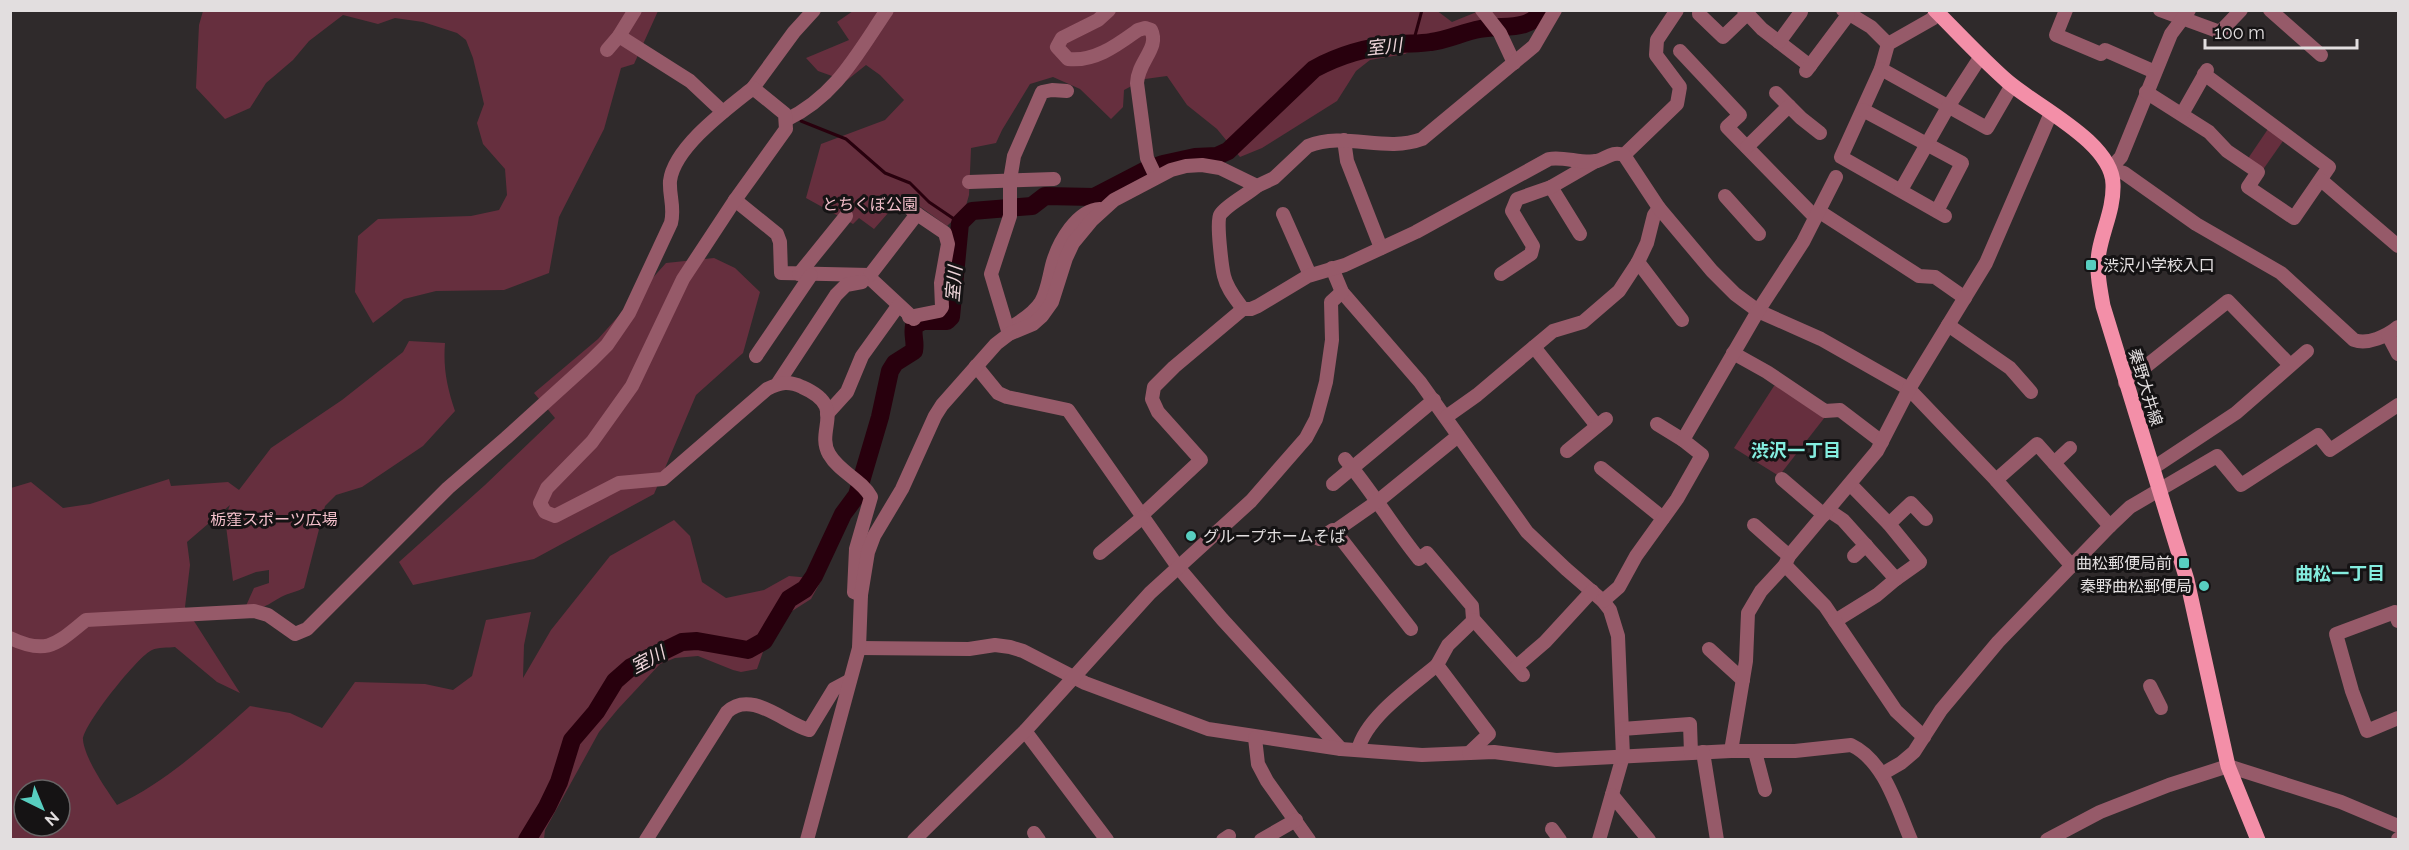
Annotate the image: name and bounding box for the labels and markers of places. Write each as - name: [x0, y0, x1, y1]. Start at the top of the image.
- place label: 渋沢小学校入口: [2103, 256, 2215, 275]
- marker: 渋沢小学校入口: [2084, 258, 2098, 272]
- place label: グループホームそば: [1203, 527, 1346, 546]
- marker: グループホームそば: [1184, 529, 1198, 543]
- place label: 曲松郵便局前: [2076, 554, 2172, 573]
- marker: 曲松郵便局前: [2177, 556, 2191, 570]
- place label: 秦野曲松郵便局: [2080, 577, 2192, 596]
- marker: 秦野曲松郵便局: [2197, 579, 2211, 593]

